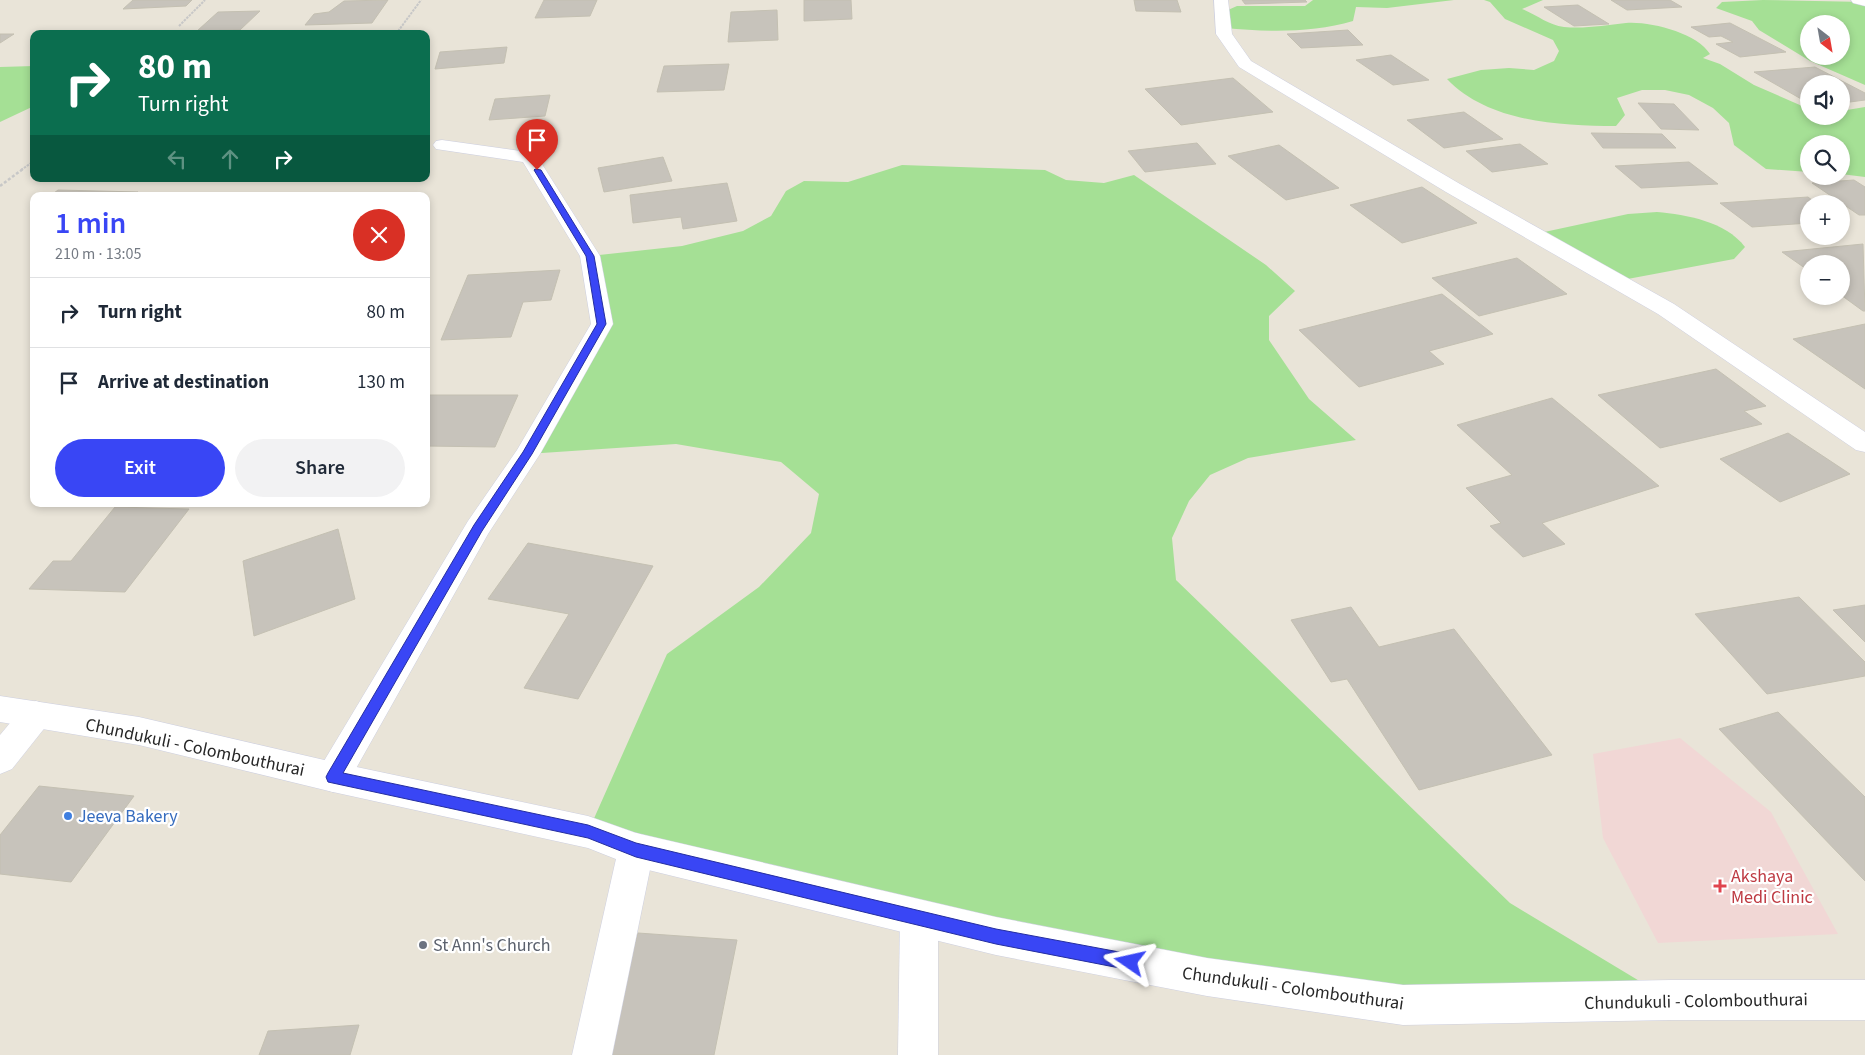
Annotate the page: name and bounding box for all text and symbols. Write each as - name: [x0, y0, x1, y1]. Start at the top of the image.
- north arrow: [1800, 15, 1850, 65]
- map controls: [1800, 15, 1850, 305]
- text: 80 m: [138, 42, 212, 92]
- icon: right: [55, 50, 120, 115]
- button: sound: [1800, 75, 1850, 125]
- text: Turn right: [138, 88, 228, 120]
- pin: [516, 119, 558, 170]
- icon: arrive: [523, 126, 551, 154]
- button: search: [1800, 135, 1850, 185]
- icon: left: [163, 145, 191, 173]
- icon: ahead: [216, 145, 244, 173]
- icon: right: [269, 145, 297, 173]
- button: +: [1800, 195, 1850, 245]
- text: 1 min: [55, 202, 126, 245]
- button: close: [353, 209, 405, 261]
- text: 210 m · 13:05: [55, 243, 142, 265]
- button: −: [1800, 255, 1850, 305]
- icon: right: [55, 299, 83, 327]
- text: Turn right: [98, 299, 182, 326]
- text: 80 m: [367, 299, 405, 326]
- icon: arrive: [55, 369, 83, 397]
- text: Arrive at destination: [98, 369, 269, 396]
- text: 130 m: [357, 369, 405, 396]
- button: Exit: [55, 439, 225, 497]
- button: Share: [235, 439, 405, 497]
- street label: Chundukuli - Colombouthurai: [83, 712, 307, 783]
- place label: Jeeva Bakery: [78, 804, 178, 829]
- marker: Jeeva Bakery: [62, 810, 74, 822]
- place label: Akshaya Medi Clinic: [1731, 864, 1813, 910]
- marker: Akshaya Medi Clinic: [1713, 879, 1727, 893]
- place label: St Ann's Church: [433, 933, 551, 958]
- position arrow: [1103, 935, 1155, 987]
- marker: St Ann's Church: [417, 939, 429, 951]
- street label: Chundukuli - Colombouthurai: [1180, 961, 1405, 1016]
- street label: Chundukuli - Colombouthurai: [1584, 987, 1808, 1016]

